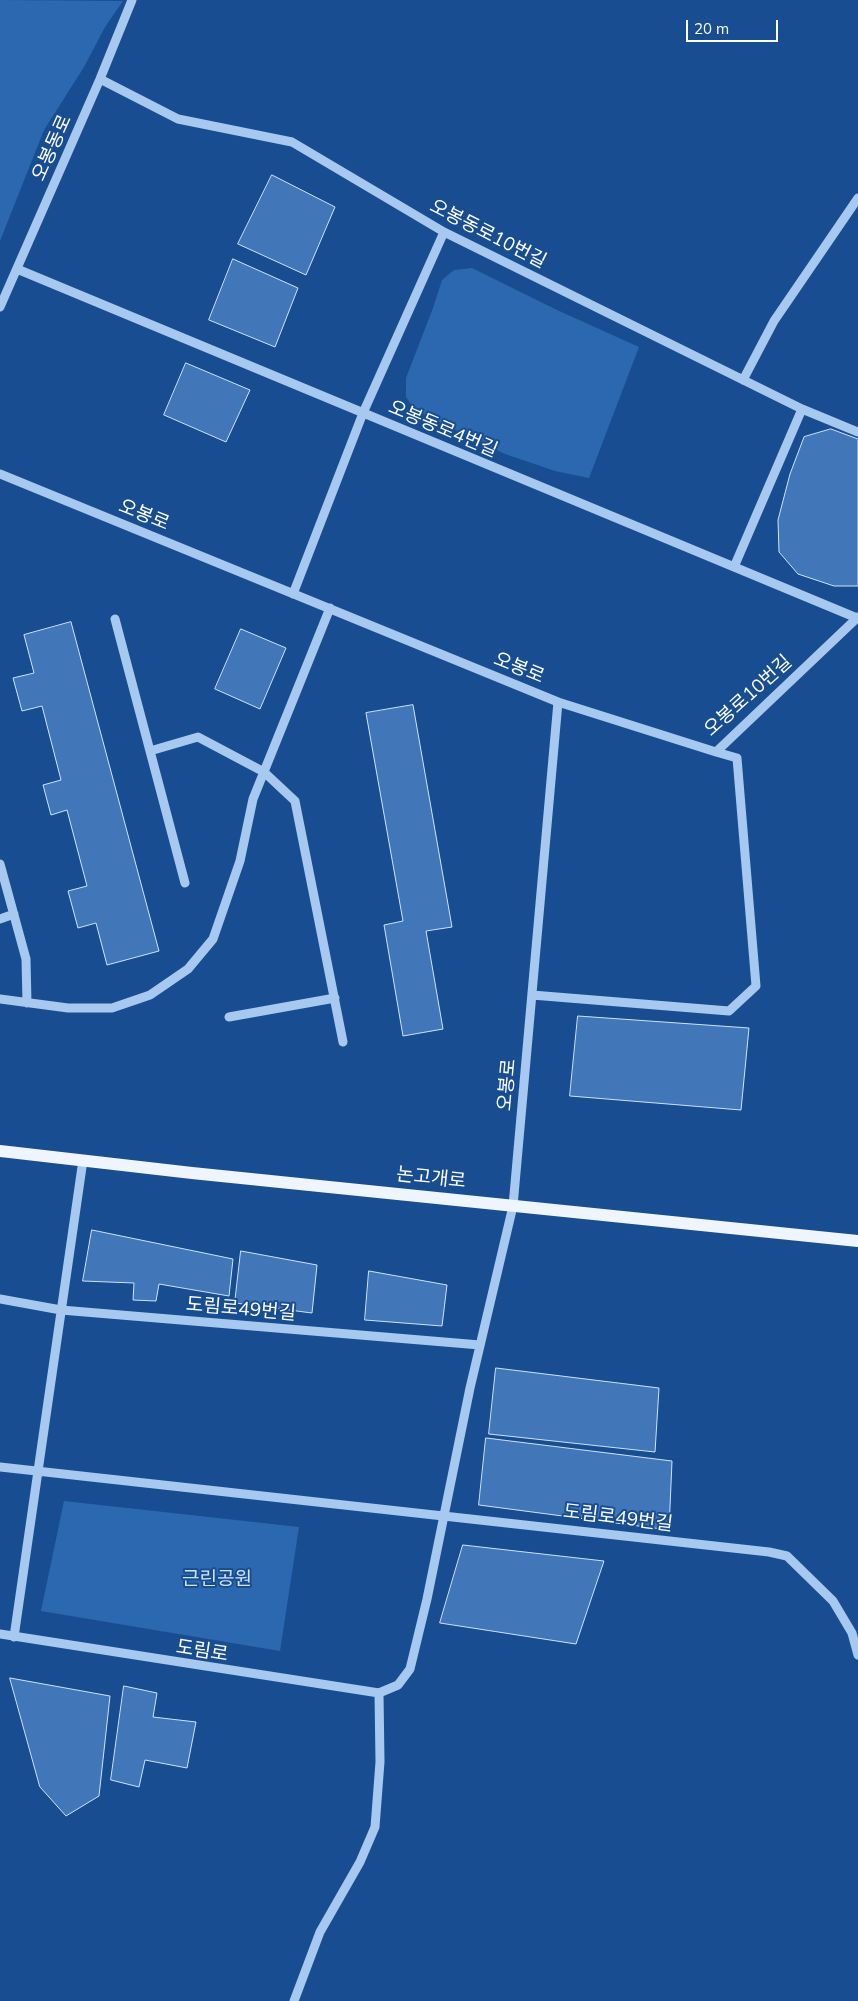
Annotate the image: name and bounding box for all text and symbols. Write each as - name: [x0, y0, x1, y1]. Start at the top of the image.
- scale bar: [688, 10, 780, 42]
- text: 20 m: [694, 19, 729, 38]
- street label: 오봉동로: [27, 111, 77, 185]
- street label: 오봉동로10번길: [426, 195, 550, 273]
- street label: 오봉동로4번길: [385, 396, 501, 462]
- street label: 오봉로: [115, 495, 173, 535]
- street label: 오봉로: [490, 648, 548, 688]
- street label: 오봉로10번길: [699, 651, 797, 741]
- street label: 오봉로: [493, 1058, 521, 1112]
- street label: 논고개로: [395, 1163, 467, 1193]
- street label: 도림로49번길: [185, 1293, 297, 1325]
- street label: 도림로49번길: [562, 1500, 674, 1536]
- park label: 근린공원: [182, 1568, 252, 1590]
- street label: 도림로: [174, 1636, 230, 1666]

